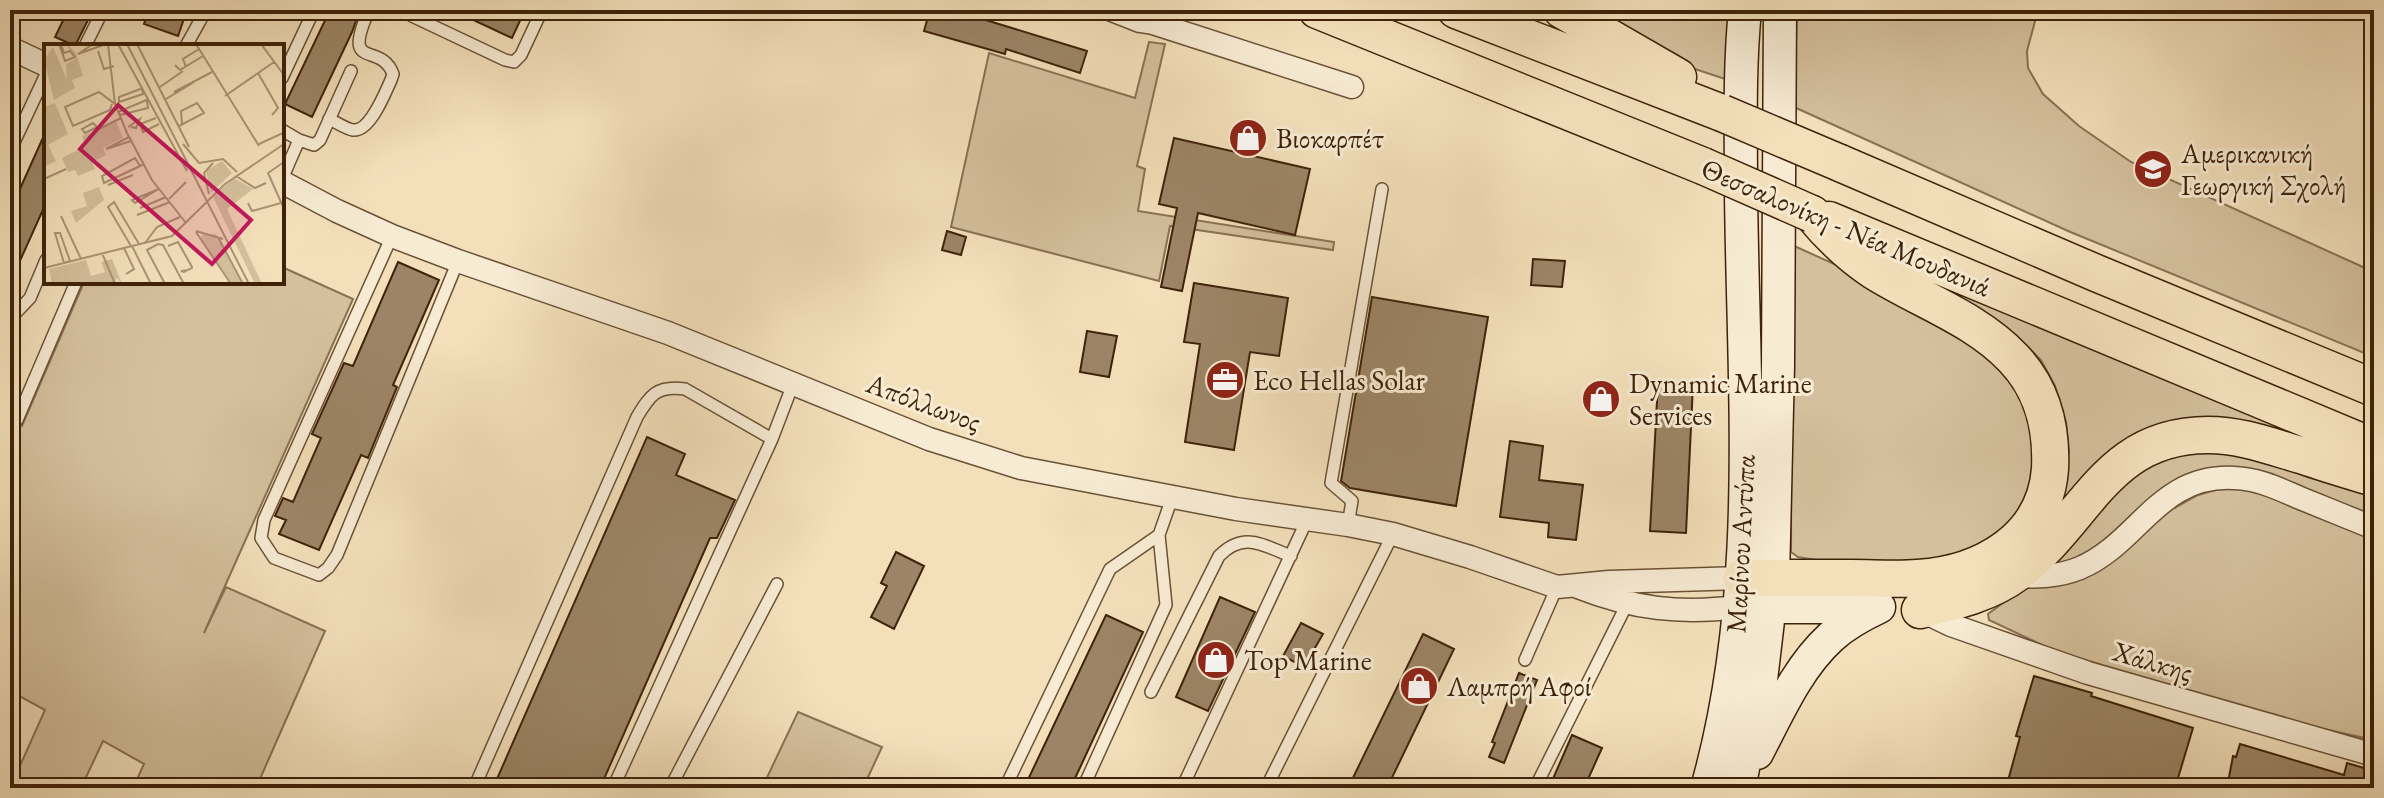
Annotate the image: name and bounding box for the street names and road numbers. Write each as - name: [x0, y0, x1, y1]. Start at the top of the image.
- street label: Θεσσαλονίκη - Νέα Μουδανιά: [1696, 150, 1996, 304]
- street label: Απόλλωνος: [861, 364, 986, 439]
- street label: Μαρίνου Αντύπα: [1717, 454, 1763, 634]
- street label: Χάλκης: [2108, 632, 2197, 689]

